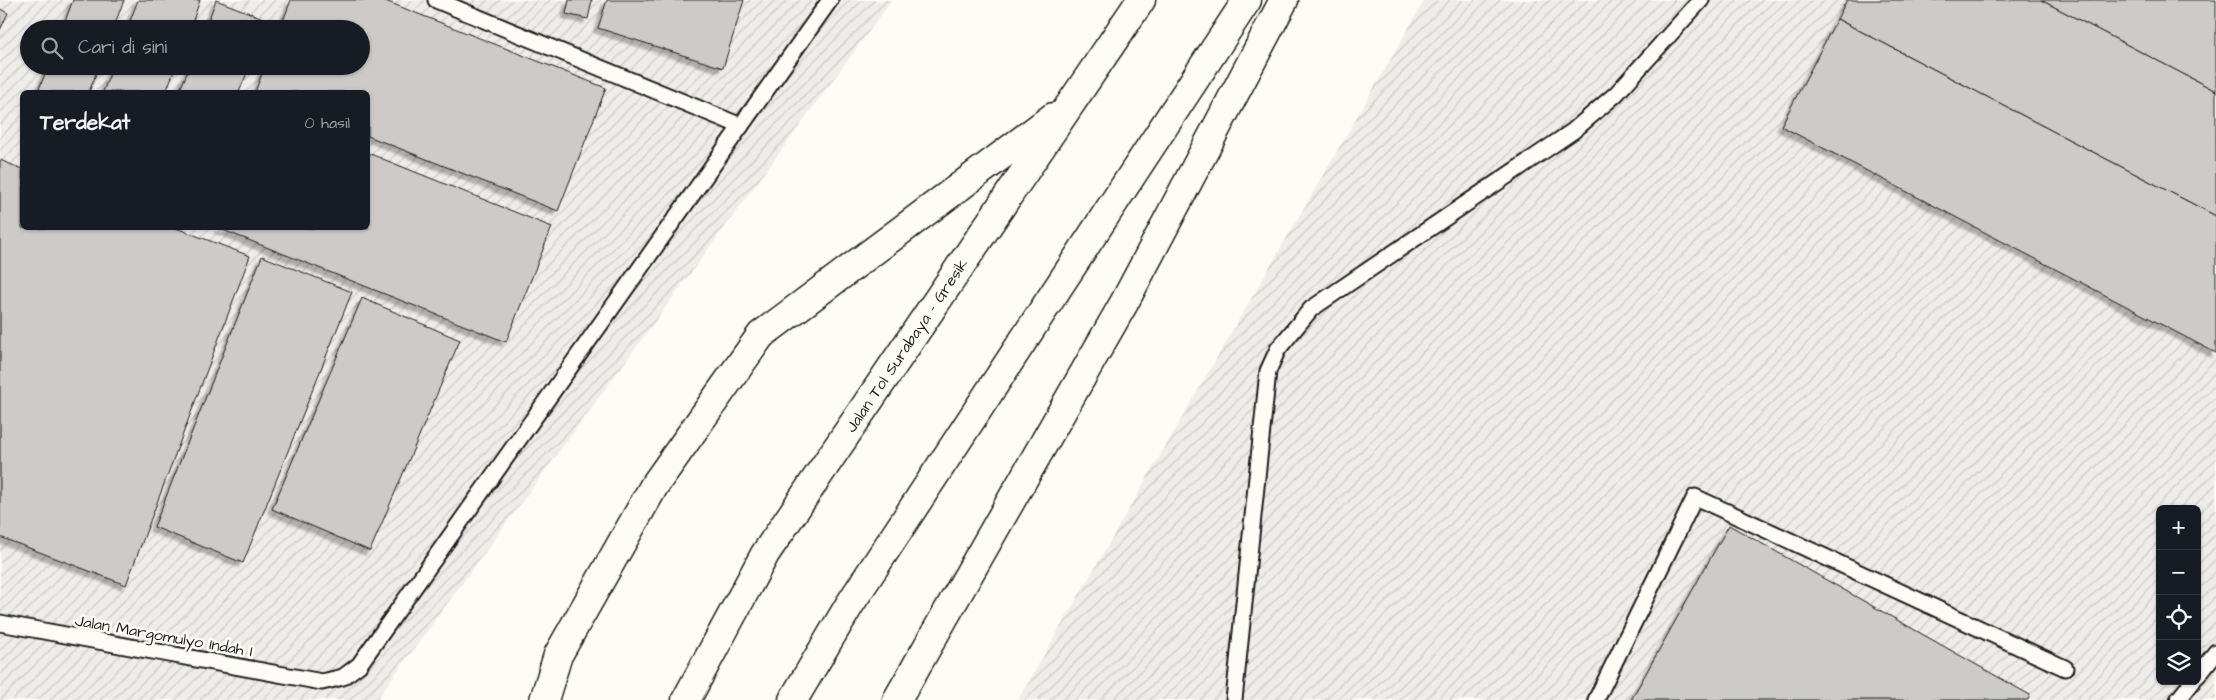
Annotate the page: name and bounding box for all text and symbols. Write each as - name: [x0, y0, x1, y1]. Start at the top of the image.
- search box: [20, 20, 370, 75]
- icon: search: [38, 34, 66, 62]
- text: Cari di sini: [78, 34, 167, 61]
- text: Terdekat: [40, 108, 130, 137]
- text: 0 hasil: [304, 112, 350, 134]
- street label: Jalan Tol Surabaya - Gresik: [840, 254, 974, 437]
- map controls: [2156, 505, 2201, 685]
- button: +: [2156, 505, 2201, 550]
- button: −: [2156, 550, 2201, 595]
- button: locate: [2156, 595, 2201, 640]
- street label: Jalan Margomulyo Indah I: [73, 610, 254, 663]
- button: layers: [2156, 640, 2201, 685]

